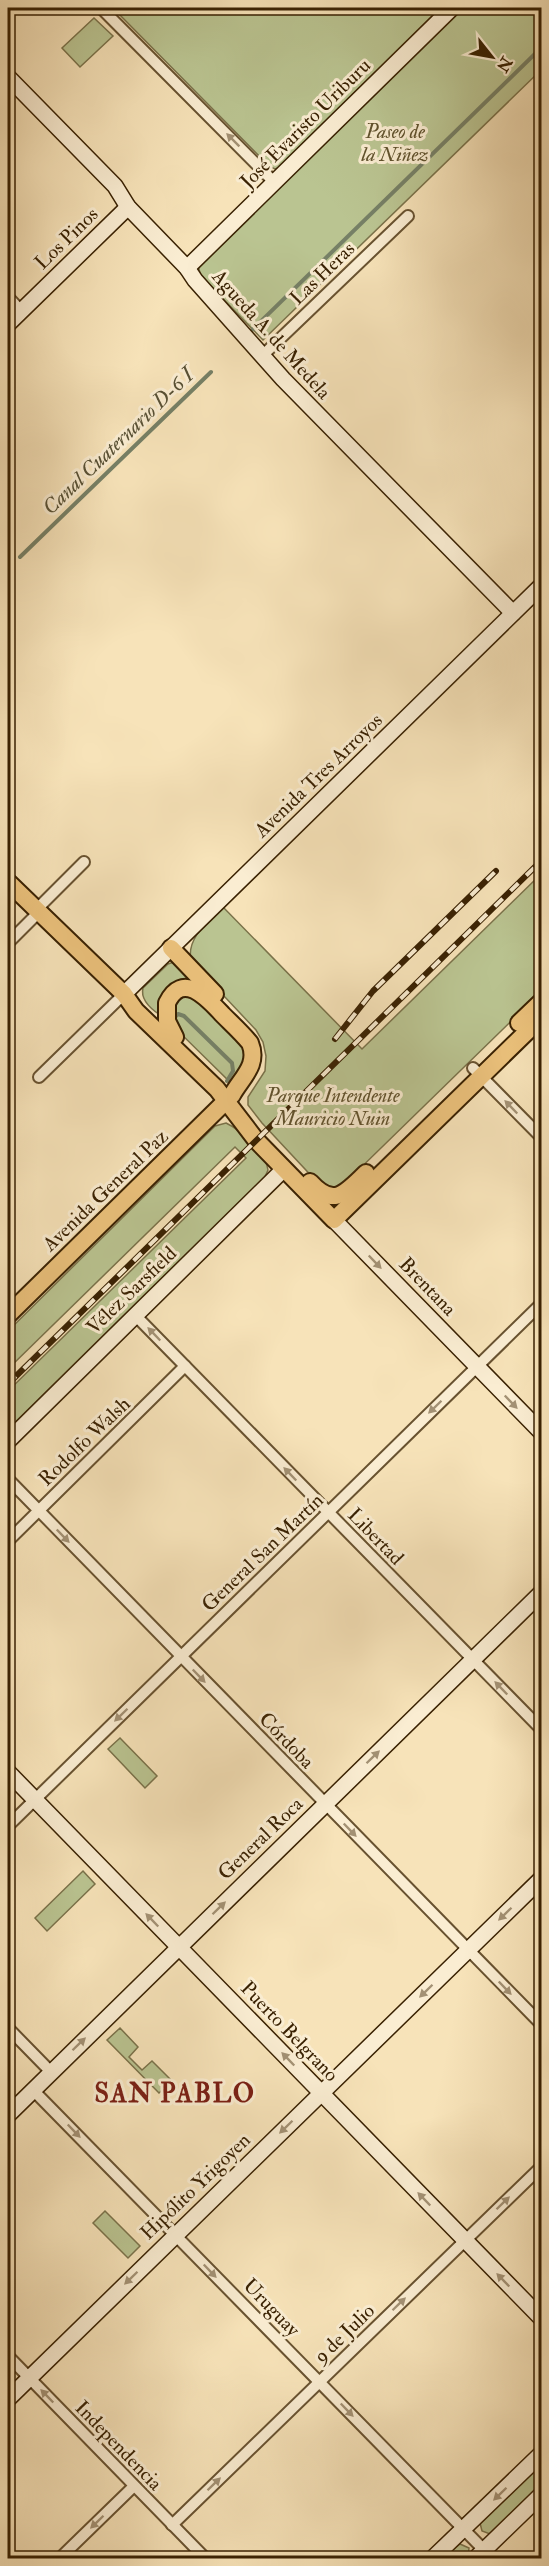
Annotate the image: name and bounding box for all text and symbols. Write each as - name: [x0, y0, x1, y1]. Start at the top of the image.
- north arrow: [462, 27, 522, 87]
- text: N: [491, 52, 517, 76]
- street label: José Evaristo Uriburu: [234, 53, 376, 195]
- park label: Paseo de la Niñez: [361, 119, 428, 167]
- one-way arrow: [226, 133, 240, 148]
- street label: Los Pinos: [29, 202, 104, 275]
- street label: Las Heras: [285, 236, 360, 310]
- street label: Agueda A. de Medela: [206, 264, 337, 405]
- water label: Canal Cuaternario D-6 I: [37, 360, 202, 521]
- street label: Avenida Tres Arroyos: [248, 708, 388, 844]
- park label: Parque Intendente Mauricio Nuin: [265, 1083, 400, 1131]
- one-way arrow: [505, 1100, 519, 1114]
- street label: Avenida General Paz: [37, 1124, 174, 1257]
- street label: Vélez Sarsfield: [81, 1241, 182, 1340]
- street label: Brentana: [394, 1252, 462, 1322]
- one-way arrow: [368, 1254, 382, 1269]
- one-way arrow: [147, 1327, 161, 1342]
- street label: Rodolfo Walsh: [33, 1391, 136, 1491]
- one-way arrow: [504, 1394, 518, 1409]
- one-way arrow: [428, 1400, 442, 1414]
- one-way arrow: [284, 1467, 298, 1481]
- street label: General San Martín: [196, 1488, 328, 1617]
- street label: Libertad: [342, 1503, 409, 1570]
- one-way arrow: [56, 1529, 70, 1544]
- one-way arrow: [192, 1668, 206, 1682]
- one-way arrow: [494, 1681, 508, 1695]
- one-way arrow: [115, 1707, 129, 1721]
- street label: Córdoba: [254, 1707, 320, 1774]
- one-way arrow: [366, 1750, 380, 1764]
- street label: General Roca: [212, 1791, 309, 1885]
- one-way arrow: [343, 1823, 357, 1837]
- one-way arrow: [211, 1901, 225, 1915]
- one-way arrow: [498, 1906, 512, 1920]
- one-way arrow: [145, 1913, 159, 1927]
- street label: Puerto Belgrano: [235, 1976, 344, 2087]
- one-way arrow: [497, 1980, 511, 1994]
- one-way arrow: [419, 1983, 433, 1997]
- one-way arrow: [72, 2038, 86, 2052]
- one-way arrow: [281, 2052, 295, 2067]
- district label: SAN PABLO: [94, 2078, 256, 2110]
- one-way arrow: [280, 2119, 294, 2133]
- one-way arrow: [67, 2124, 81, 2139]
- street label: Hipólito Yrigoyen: [135, 2128, 256, 2246]
- one-way arrow: [418, 2192, 432, 2206]
- one-way arrow: [496, 2197, 510, 2211]
- one-way arrow: [203, 2263, 217, 2277]
- one-way arrow: [125, 2270, 139, 2284]
- street label: Uruguay: [238, 2273, 306, 2343]
- one-way arrow: [497, 2273, 511, 2287]
- street label: 9 de Julio: [307, 2298, 380, 2370]
- one-way arrow: [392, 2298, 406, 2312]
- one-way arrow: [40, 2390, 54, 2404]
- street label: Independencia: [69, 2395, 168, 2497]
- one-way arrow: [340, 2402, 354, 2417]
- one-way arrow: [207, 2478, 221, 2492]
- one-way arrow: [493, 2486, 507, 2500]
- one-way arrow: [91, 2515, 105, 2529]

